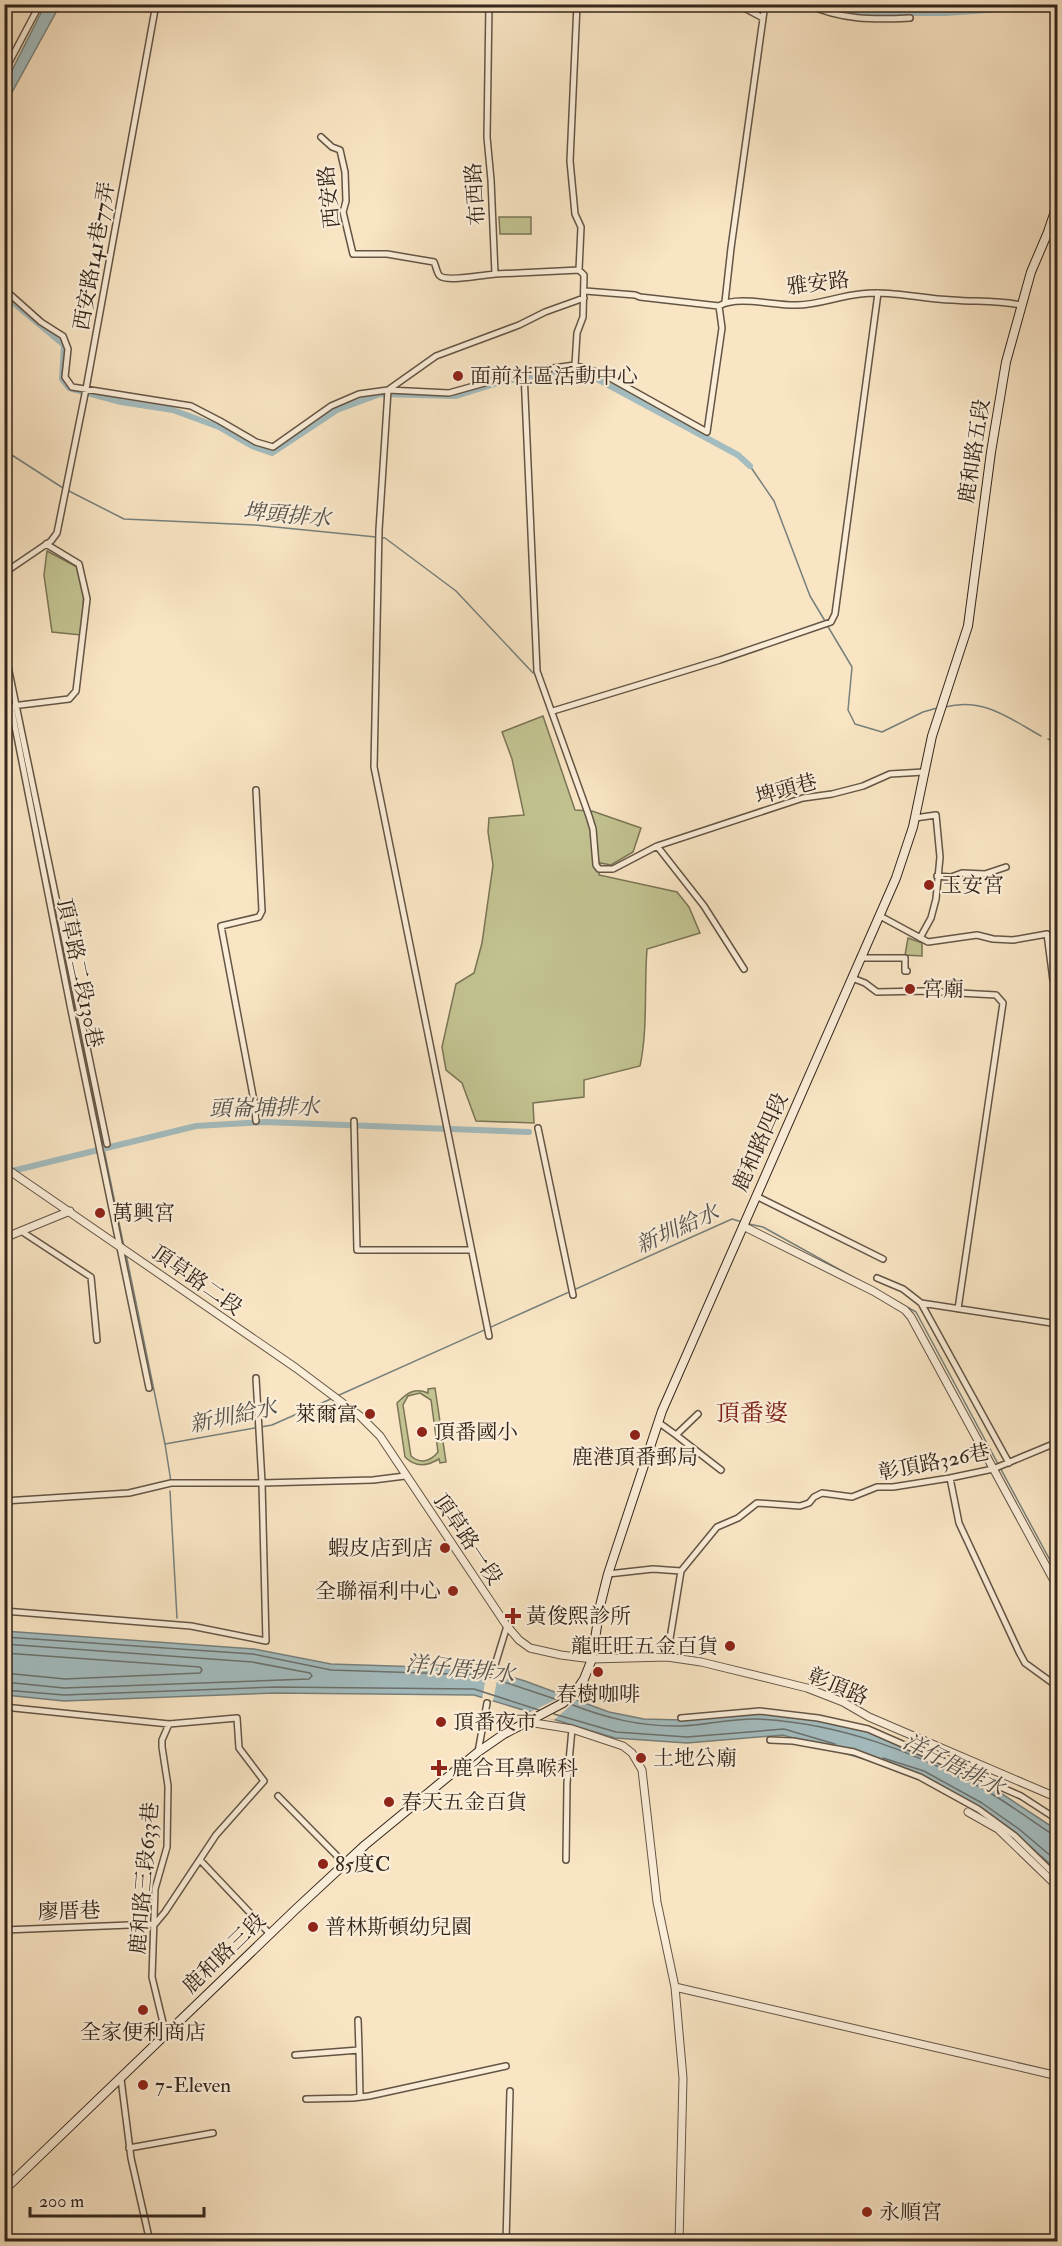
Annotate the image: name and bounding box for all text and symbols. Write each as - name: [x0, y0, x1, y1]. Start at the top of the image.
- street label: 布西路: [460, 162, 491, 226]
- street label: 西安路: [313, 164, 346, 230]
- street label: 西安路141巷77弄: [68, 180, 121, 333]
- street label: 雅安路: [785, 266, 851, 301]
- place label: 面前社區活動中心: [470, 363, 638, 390]
- marker: 面前社區活動中心: [451, 369, 465, 383]
- street label: 鹿和路五段: [953, 397, 996, 505]
- water label: 埤頭排水: [242, 497, 334, 533]
- street label: 埤頭巷: [752, 768, 820, 811]
- place label: 玉安宮: [941, 872, 1004, 899]
- marker: 玉安宮: [922, 878, 936, 892]
- street label: 頂草路二段130巷: [50, 896, 109, 1050]
- place label: 宮廟: [922, 976, 964, 1003]
- marker: 宮廟: [903, 982, 917, 996]
- street label: 鹿和路四段: [727, 1089, 794, 1196]
- water label: 頭崙埔排水: [209, 1093, 321, 1123]
- water label: 新圳給水: [632, 1197, 725, 1260]
- place label: 萬興宮: [112, 1200, 175, 1227]
- marker: 萬興宮: [93, 1206, 107, 1220]
- street label: 頂草路二段: [146, 1239, 247, 1322]
- water label: 新圳給水: [187, 1393, 281, 1439]
- district label: 頂番婆: [716, 1398, 788, 1429]
- place label: 萊爾富: [295, 1401, 358, 1428]
- marker: 萊爾富: [363, 1407, 377, 1421]
- place label: 頂番國小: [434, 1419, 518, 1446]
- marker: 頂番國小: [415, 1425, 429, 1439]
- marker: 鹿港頂番郵局: [628, 1428, 642, 1442]
- street label: 彰頂路326巷: [876, 1438, 992, 1487]
- place label: 鹿港頂番郵局: [572, 1444, 698, 1471]
- street label: 頂草路一段: [427, 1488, 508, 1590]
- place label: 蝦皮店到店: [328, 1535, 433, 1562]
- marker: 蝦皮店到店: [438, 1541, 452, 1555]
- place label: 全聯福利中心: [315, 1578, 441, 1605]
- marker: 全聯福利中心: [446, 1584, 460, 1598]
- place label: 黃俊熙診所: [526, 1603, 631, 1630]
- marker: 黃俊熙診所: [504, 1607, 522, 1625]
- place label: 龍旺旺五金百貨: [571, 1633, 718, 1660]
- marker: 龍旺旺五金百貨: [723, 1639, 737, 1653]
- water label: 洋仔厝排水: [404, 1649, 518, 1689]
- street label: 彰頂路: [804, 1662, 872, 1711]
- marker: 春樹咖啡: [591, 1665, 605, 1679]
- place label: 春樹咖啡: [556, 1681, 640, 1708]
- place label: 頂番夜市: [453, 1709, 537, 1736]
- marker: 頂番夜市: [434, 1715, 448, 1729]
- water label: 洋仔厝排水: [898, 1727, 1011, 1803]
- place label: 土地公廟: [653, 1745, 737, 1772]
- marker: 土地公廟: [634, 1751, 648, 1765]
- place label: 鹿合耳鼻喉科: [452, 1755, 578, 1782]
- marker: 鹿合耳鼻喉科: [430, 1759, 448, 1777]
- place label: 春天五金百貨: [401, 1789, 527, 1816]
- marker: 春天五金百貨: [382, 1795, 396, 1809]
- street label: 鹿和路三段633巷: [124, 1801, 165, 1955]
- place label: 85度C: [335, 1851, 390, 1878]
- marker: 85度C: [316, 1857, 330, 1871]
- street label: 廖厝巷: [37, 1897, 101, 1926]
- street label: 鹿和路三段: [177, 1907, 271, 2000]
- place label: 普林斯頓幼兒園: [325, 1914, 472, 1941]
- marker: 普林斯頓幼兒園: [306, 1920, 320, 1934]
- marker: 全家便利商店: [136, 2003, 150, 2017]
- place label: 全家便利商店: [80, 2019, 206, 2046]
- place label: 7-Eleven: [155, 2072, 231, 2099]
- marker: 7-Eleven: [136, 2078, 150, 2092]
- scale bar: [30, 2180, 204, 2218]
- text: 200 m: [39, 2190, 84, 2213]
- place label: 永順宮: [879, 2199, 942, 2226]
- marker: 永順宮: [860, 2205, 874, 2219]

